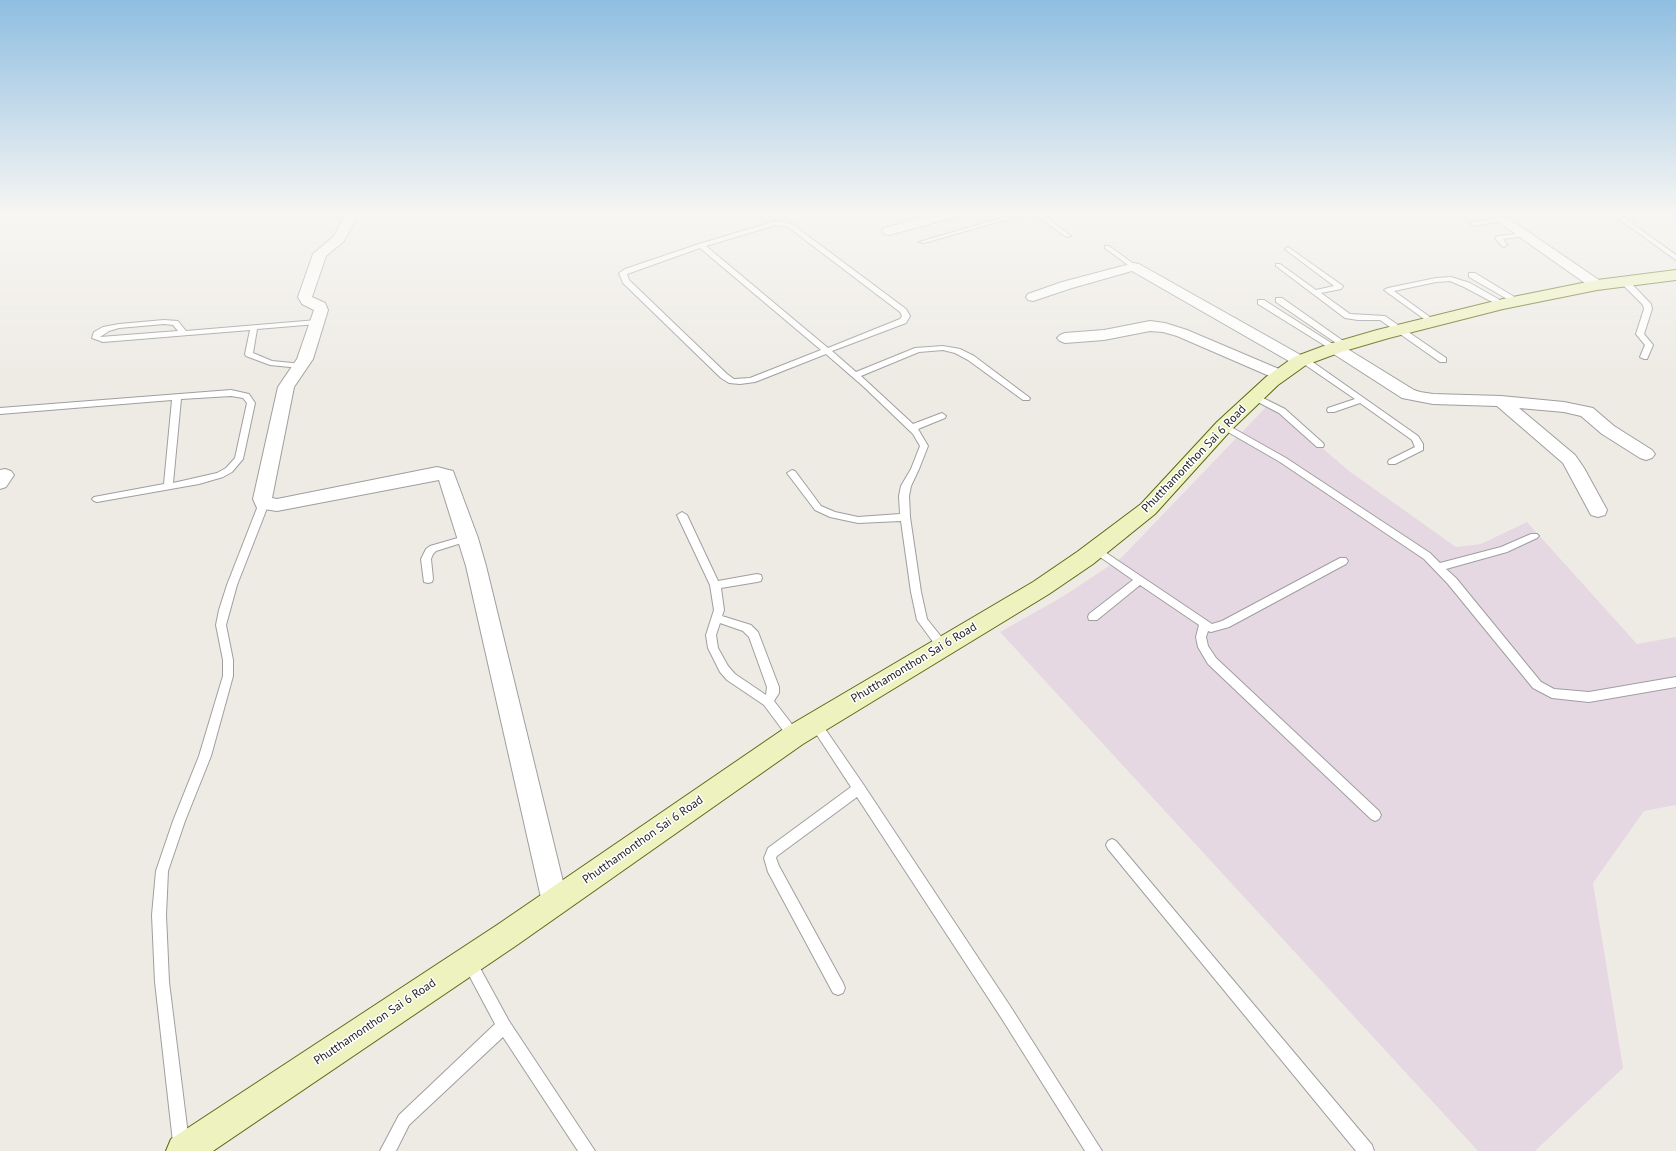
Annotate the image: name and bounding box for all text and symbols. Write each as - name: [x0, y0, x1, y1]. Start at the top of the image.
- street label: Phutthamonthon Sai 6 Road: [1139, 402, 1249, 516]
- street label: Phutthamonthon Sai 6 Road: [849, 620, 979, 706]
- street label: Phutthamonthon Sai 6 Road: [580, 793, 706, 887]
- street label: Phutthamonthon Sai 6 Road: [311, 976, 439, 1068]

